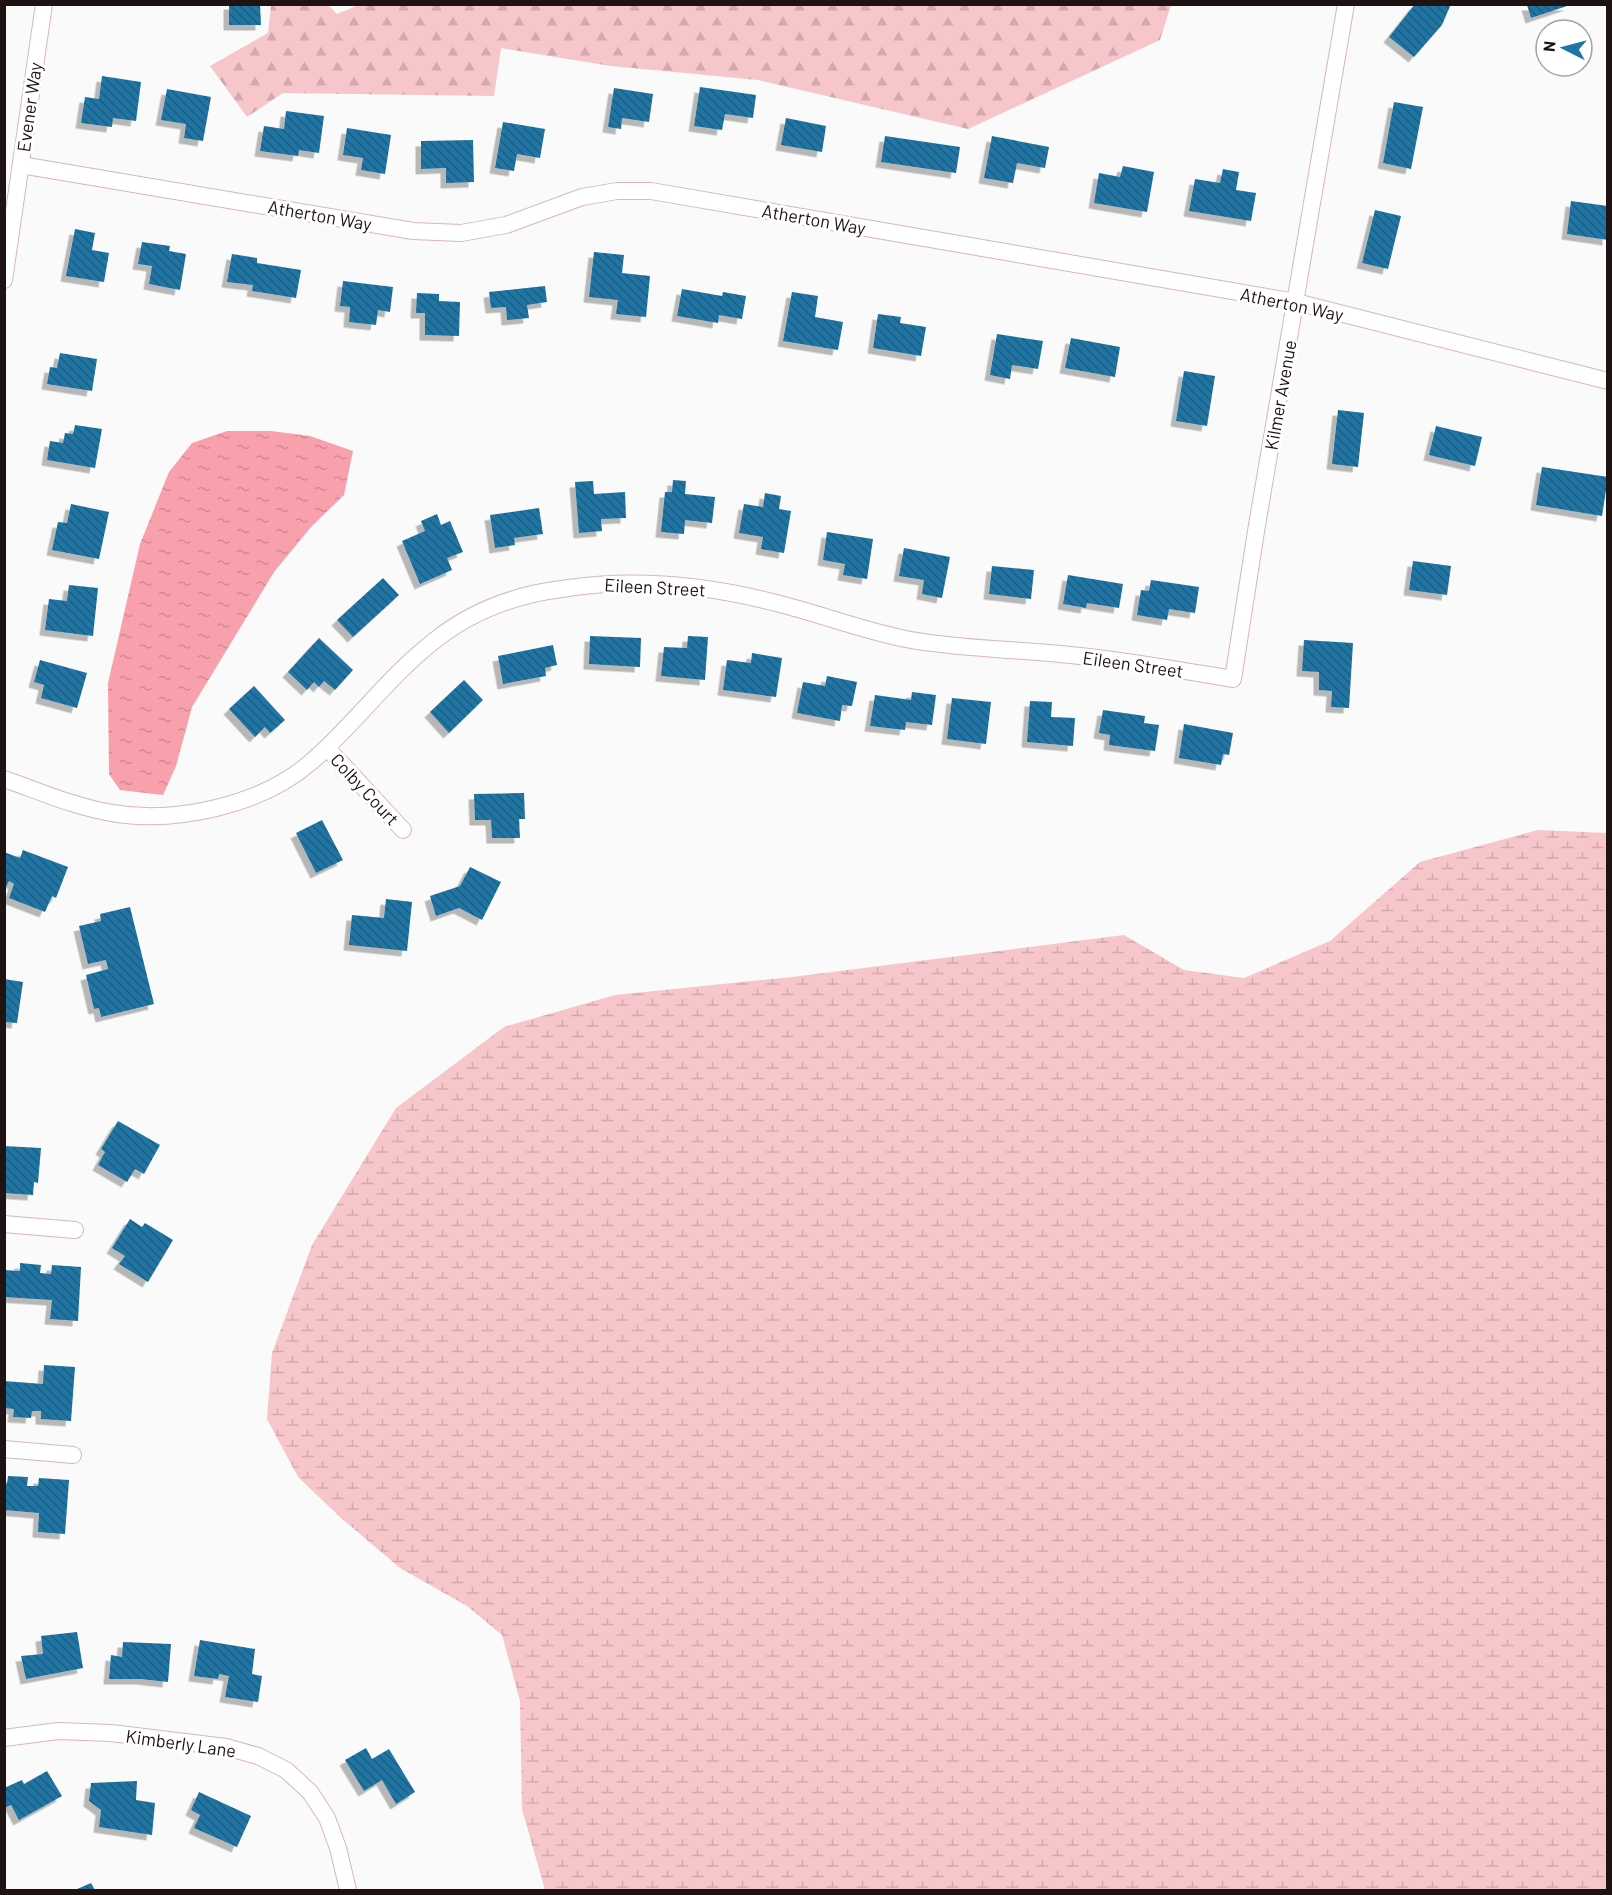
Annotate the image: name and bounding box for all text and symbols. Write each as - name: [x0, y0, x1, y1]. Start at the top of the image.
- north arrow: [1534, 18, 1594, 78]
- text: N: [1539, 40, 1559, 53]
- street label: Evener Way: [12, 61, 46, 153]
- street label: Atherton Way: [266, 195, 374, 235]
- street label: Atherton Way: [760, 199, 868, 239]
- street label: Atherton Way: [1238, 282, 1346, 326]
- street label: Kilmer Avenue: [1259, 338, 1301, 452]
- street label: Eileen Street: [604, 573, 706, 601]
- street label: Eileen Street: [1081, 646, 1185, 682]
- street label: Colby Court: [326, 749, 404, 829]
- street label: Kimberly Lane: [125, 1724, 237, 1762]

